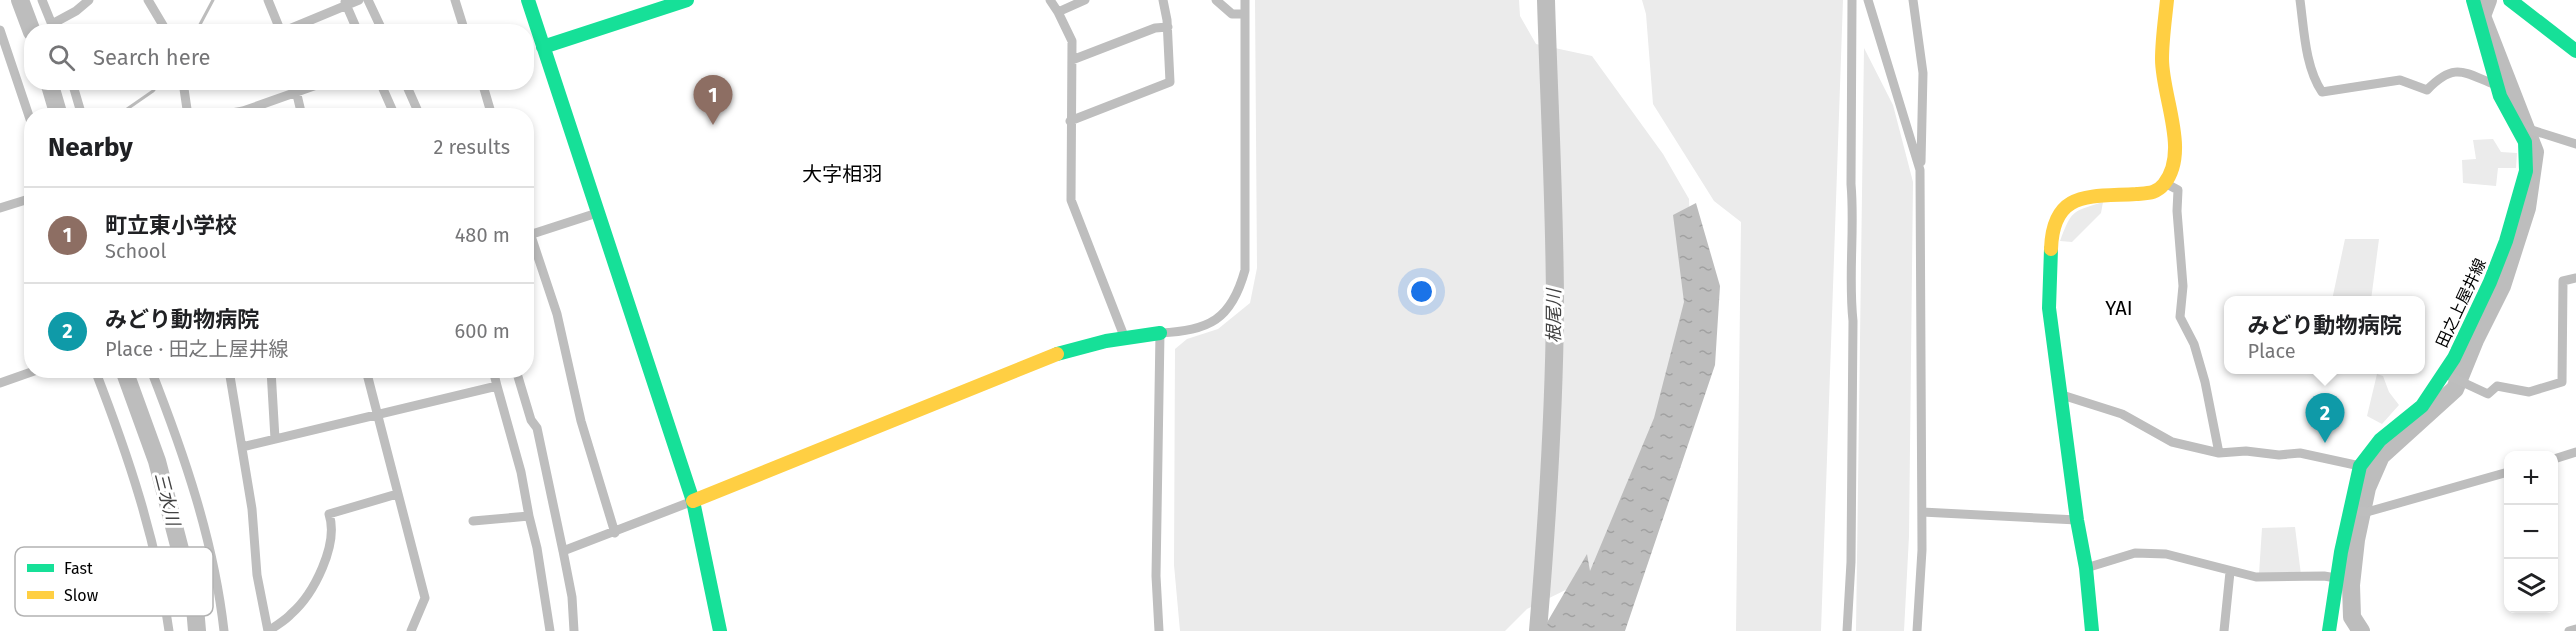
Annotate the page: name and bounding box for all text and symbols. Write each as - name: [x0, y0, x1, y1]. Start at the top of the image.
- search box: [24, 24, 534, 90]
- icon: search: [45, 41, 78, 74]
- text: Search here: [93, 44, 211, 71]
- pin: 1: [694, 76, 732, 125]
- text: Nearby: [48, 132, 133, 163]
- text: 2 results: [433, 135, 510, 159]
- district label: 大字相羽: [802, 162, 882, 186]
- text: 町立東小学校: [105, 212, 237, 239]
- text: 1: [63, 223, 72, 247]
- text: 480 m: [455, 223, 510, 247]
- text: School: [105, 239, 166, 263]
- street label: 田之上屋井線: [2432, 255, 2490, 351]
- your location: [1407, 277, 1436, 306]
- water label: 根尾川: [1543, 287, 1565, 343]
- district label: YAI: [2105, 296, 2133, 320]
- popup: [2224, 296, 2425, 374]
- text: みどり動物病院: [105, 306, 259, 333]
- text: みどり動物病院: [2247, 312, 2402, 339]
- text: 2: [62, 319, 73, 343]
- text: 600 m: [455, 319, 510, 343]
- text: Place · 田之上屋井線: [105, 337, 289, 361]
- text: Place: [2247, 339, 2296, 363]
- pin: 2: [2306, 394, 2344, 443]
- map controls: [2504, 451, 2558, 613]
- button: +: [2504, 451, 2558, 505]
- water label: 三水川: [150, 470, 185, 530]
- button: −: [2504, 505, 2558, 559]
- legend: [15, 547, 213, 616]
- text: Fast: [64, 559, 93, 578]
- button: layers: [2504, 559, 2558, 613]
- text: Slow: [64, 586, 99, 605]

